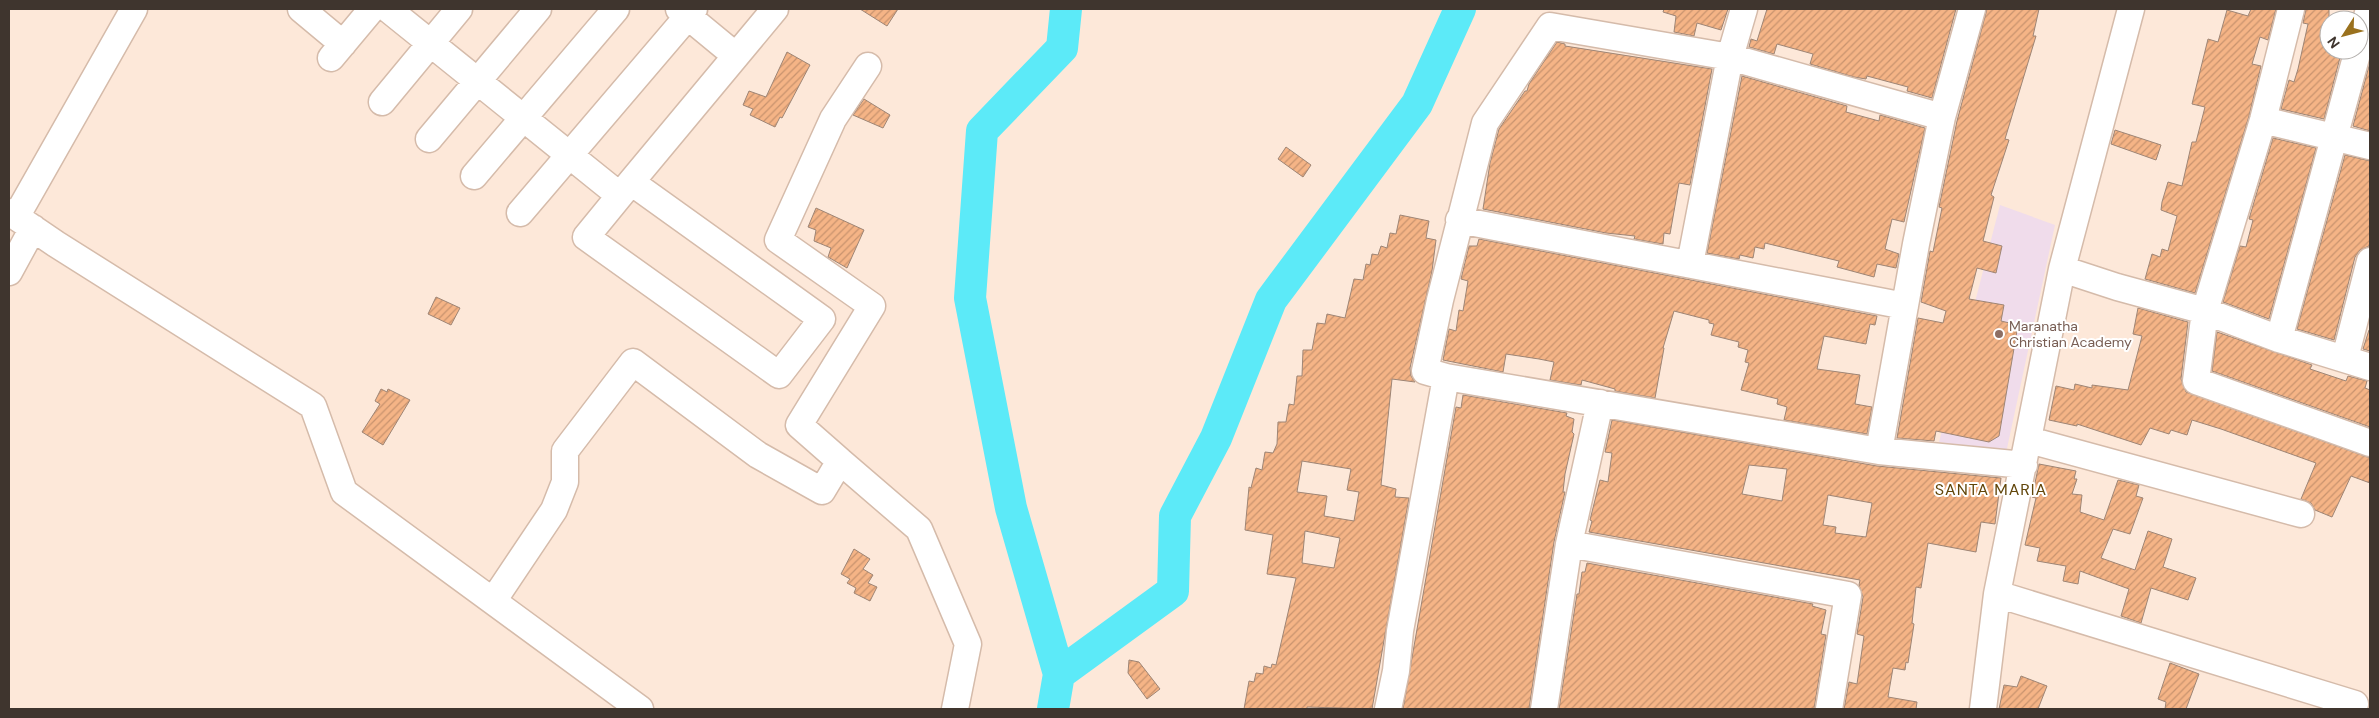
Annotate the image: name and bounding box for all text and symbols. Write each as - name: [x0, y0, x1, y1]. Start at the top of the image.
- north arrow: [2319, 10, 2369, 60]
- text: N: [2323, 33, 2344, 52]
- place label: Maranatha Christian Academy: [2009, 317, 2132, 351]
- marker: Maranatha Christian Academy: [1993, 328, 2005, 340]
- district label: SANTA MARIA: [1935, 479, 2047, 500]

